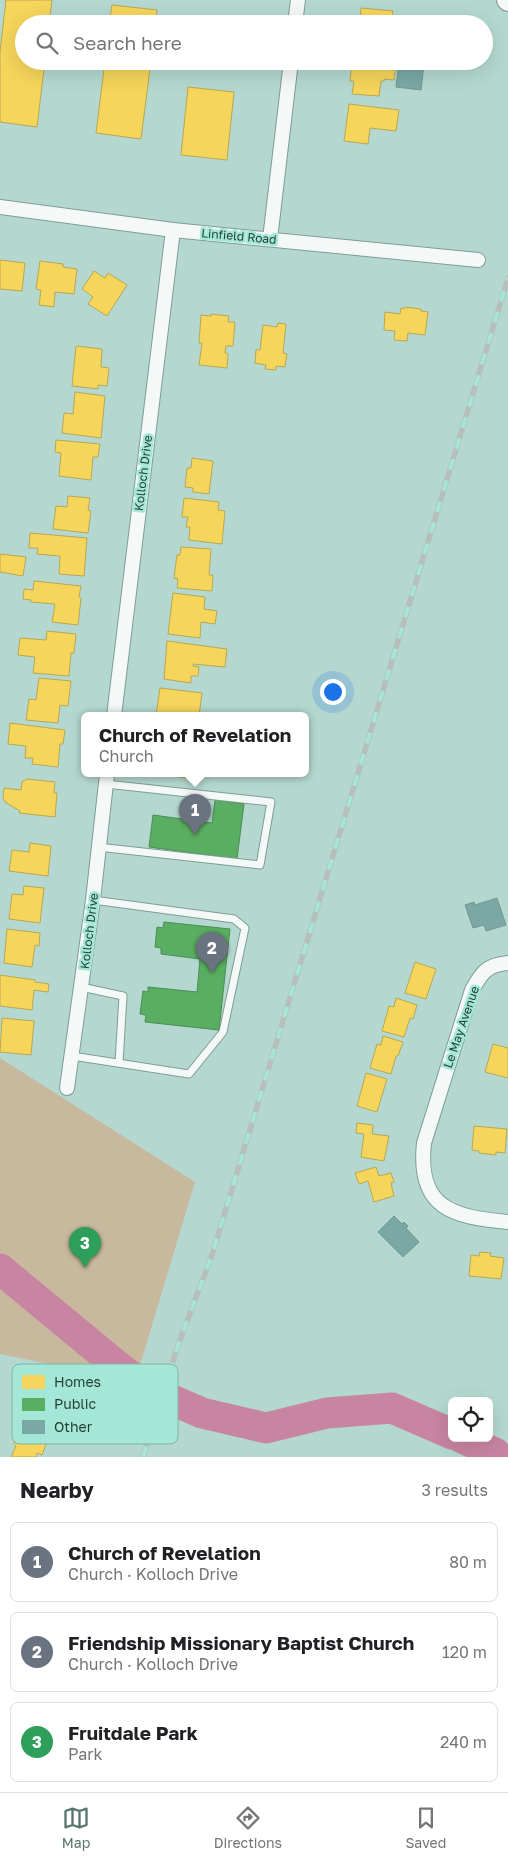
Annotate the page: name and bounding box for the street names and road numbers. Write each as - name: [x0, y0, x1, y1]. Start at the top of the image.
- street label: Linfield Road: [201, 225, 277, 247]
- street label: Kolloch Drive: [131, 434, 155, 512]
- street label: Kolloch Drive: [77, 892, 101, 970]
- street label: Le May Avenue: [440, 984, 482, 1070]

